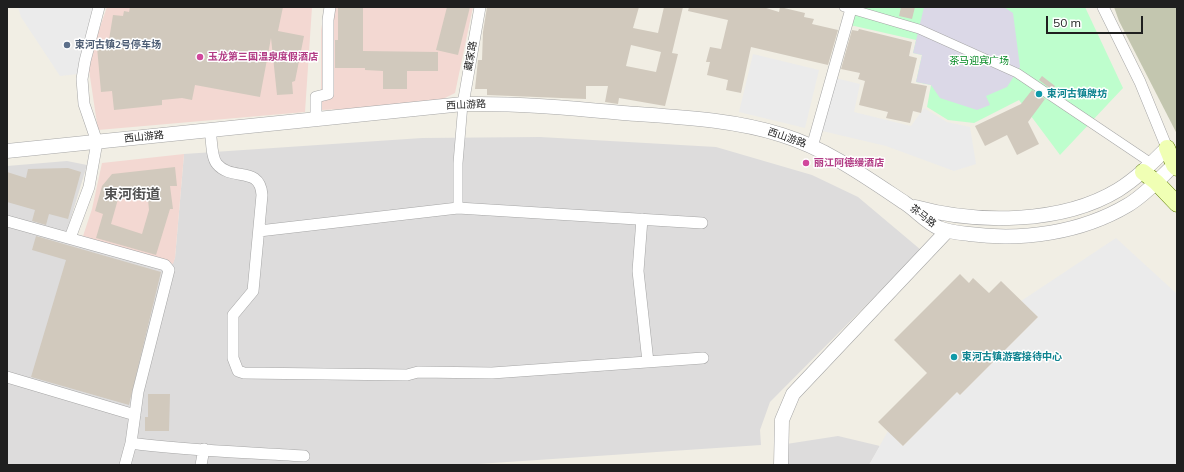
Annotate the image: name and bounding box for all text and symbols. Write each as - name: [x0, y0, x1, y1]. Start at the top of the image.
- scale bar: [1048, 8, 1145, 34]
- text: 50 m: [1053, 15, 1081, 30]
- place label: 束河古镇2号停车场: [75, 39, 161, 51]
- marker: 束河古镇2号停车场: [62, 40, 72, 50]
- street label: 藏家路: [462, 40, 480, 72]
- place label: 玉龙第三国温泉度假酒店: [208, 51, 318, 63]
- marker: 玉龙第三国温泉度假酒店: [195, 52, 205, 62]
- park label: 茶马迎宾广场: [949, 55, 1009, 67]
- place label: 束河古镇牌坊: [1047, 88, 1107, 100]
- marker: 束河古镇牌坊: [1034, 89, 1044, 99]
- street label: 西山游路: [446, 98, 486, 112]
- street label: 西山游路: [766, 126, 808, 150]
- street label: 西山游路: [123, 129, 165, 145]
- place label: 丽江阿德缦酒店: [814, 157, 884, 169]
- marker: 丽江阿德缦酒店: [801, 158, 811, 168]
- district label: 束河街道: [104, 187, 160, 203]
- street label: 茶马路: [907, 202, 939, 230]
- place label: 束河古镇游客接待中心: [962, 351, 1062, 363]
- marker: 束河古镇游客接待中心: [949, 352, 959, 362]

